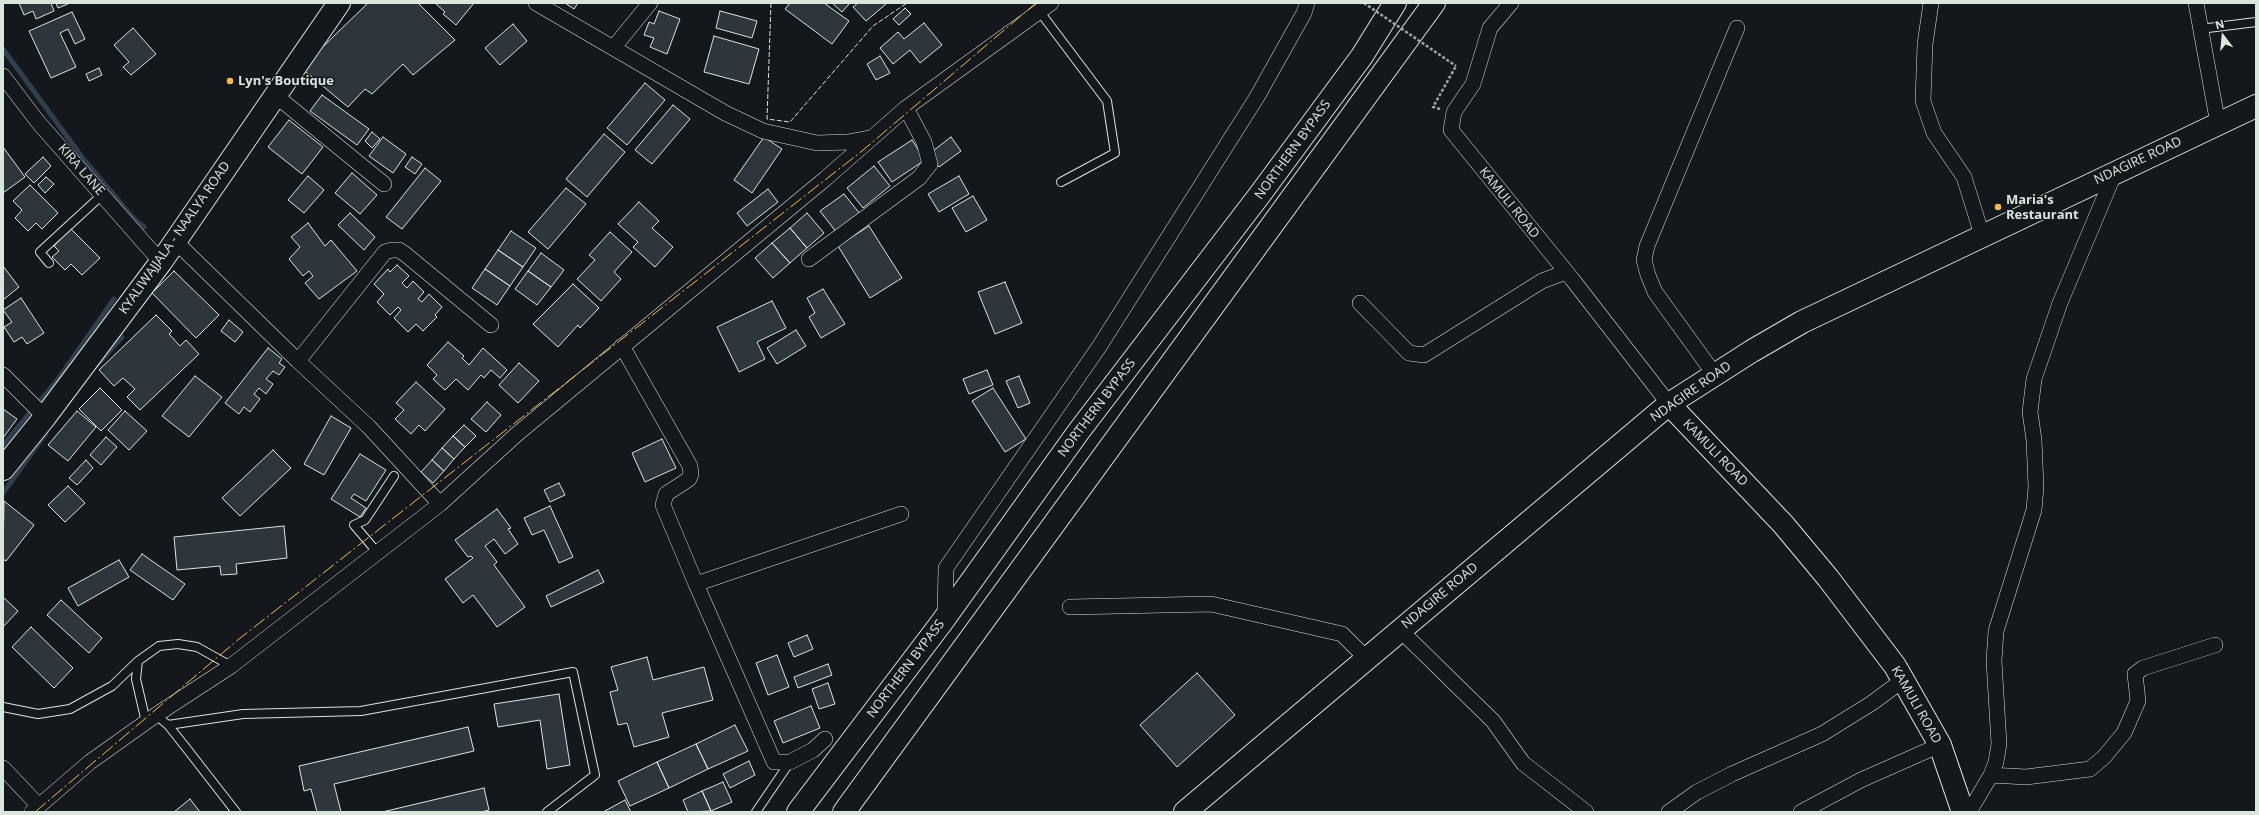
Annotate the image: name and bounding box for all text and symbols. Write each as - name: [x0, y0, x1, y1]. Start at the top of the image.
- north arrow: [2203, 16, 2243, 56]
- text: N: [2213, 16, 2226, 32]
- place label: Lyn's Boutique: [238, 73, 334, 89]
- marker: Lyn's Boutique: [225, 76, 235, 86]
- street label: NORTHERN BYPASS: [1252, 97, 1334, 203]
- street label: NDAGIRE ROAD: [2092, 134, 2184, 188]
- street label: KIRA LANE: [54, 141, 108, 199]
- street label: KYALIWAJJALA - NAALYA ROAD: [116, 159, 234, 317]
- street label: KAMULI ROAD: [1476, 164, 1542, 242]
- place label: Maria's Restaurant: [2006, 192, 2079, 223]
- marker: Maria's Restaurant: [1993, 202, 2003, 212]
- street label: NORTHERN BYPASS: [1055, 356, 1139, 460]
- street label: NDAGIRE ROAD: [1648, 358, 1734, 426]
- street label: KAMULI ROAD: [1679, 416, 1751, 490]
- street label: NDAGIRE ROAD: [1399, 560, 1481, 632]
- street label: NORTHERN BYPASS: [864, 617, 948, 721]
- street label: KAMULI ROAD: [1888, 663, 1944, 747]

